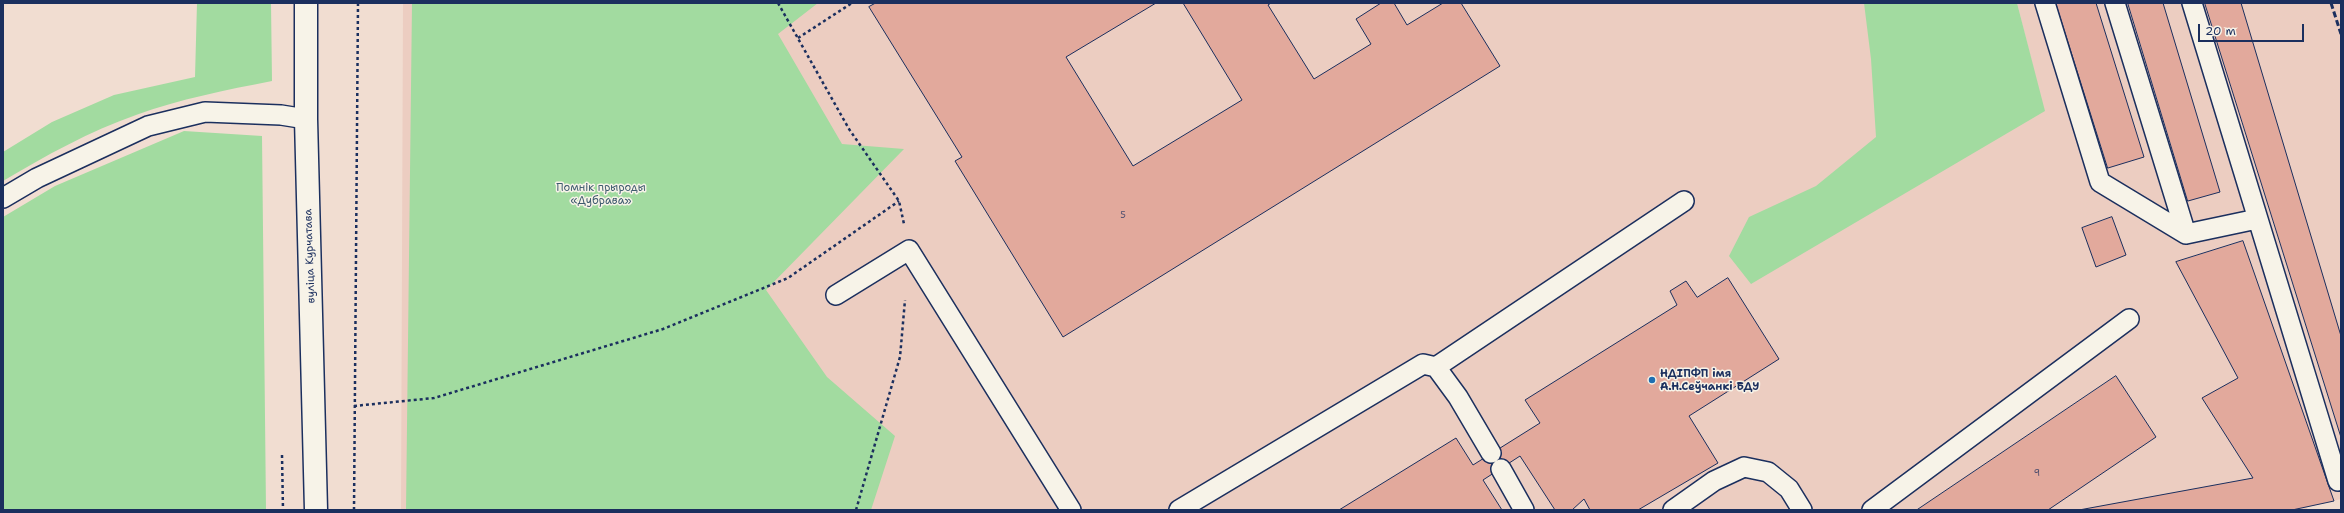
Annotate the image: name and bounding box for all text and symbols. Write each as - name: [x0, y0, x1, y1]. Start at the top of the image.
- scale bar: [2200, 16, 2306, 42]
- text: 20 m: [2205, 23, 2236, 39]
- park label: Помнік прыроды «Дубрава»: [556, 181, 646, 207]
- street label: вуліца Курчатава: [302, 209, 318, 303]
- house number: 5: [1120, 211, 1126, 221]
- place label: НДІПФП імя А.Н.Сеўчанкі БДУ: [1660, 367, 1759, 393]
- marker: НДІПФП імя А.Н.Сеўчанкі БДУ: [1647, 375, 1657, 385]
- house number: 9: [2034, 469, 2040, 479]

